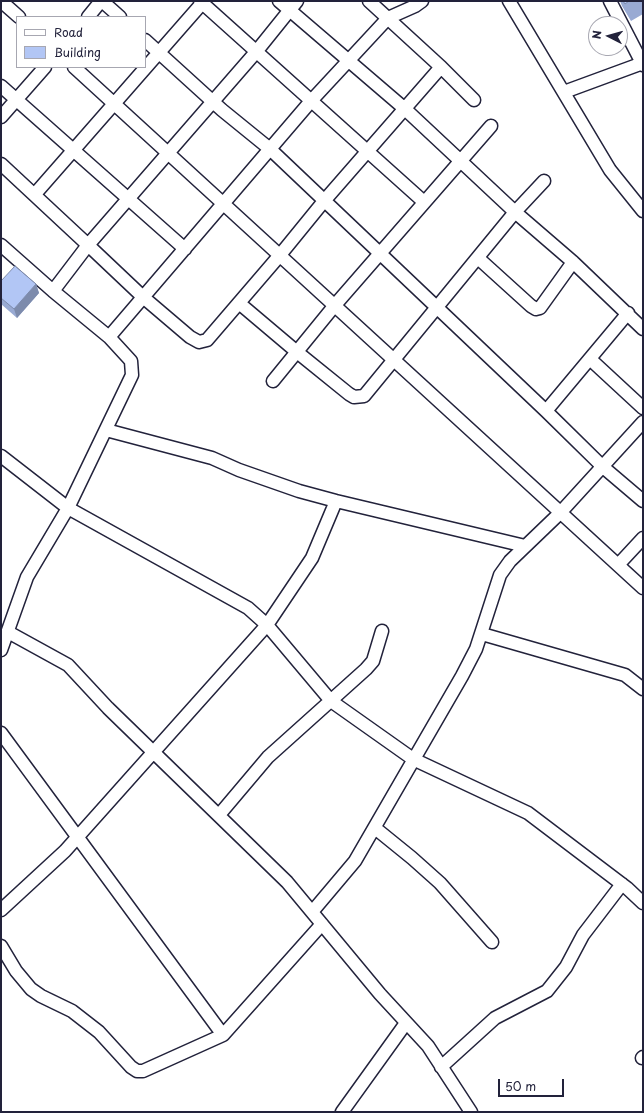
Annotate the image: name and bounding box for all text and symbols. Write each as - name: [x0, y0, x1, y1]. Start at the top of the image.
- legend: [16, 16, 146, 68]
- north arrow: [588, 16, 628, 56]
- text: Road: [54, 23, 83, 41]
- text: N: [588, 30, 605, 40]
- text: Building: [54, 43, 101, 61]
- scale bar: [500, 1071, 566, 1097]
- text: 50 m: [505, 1077, 536, 1095]

